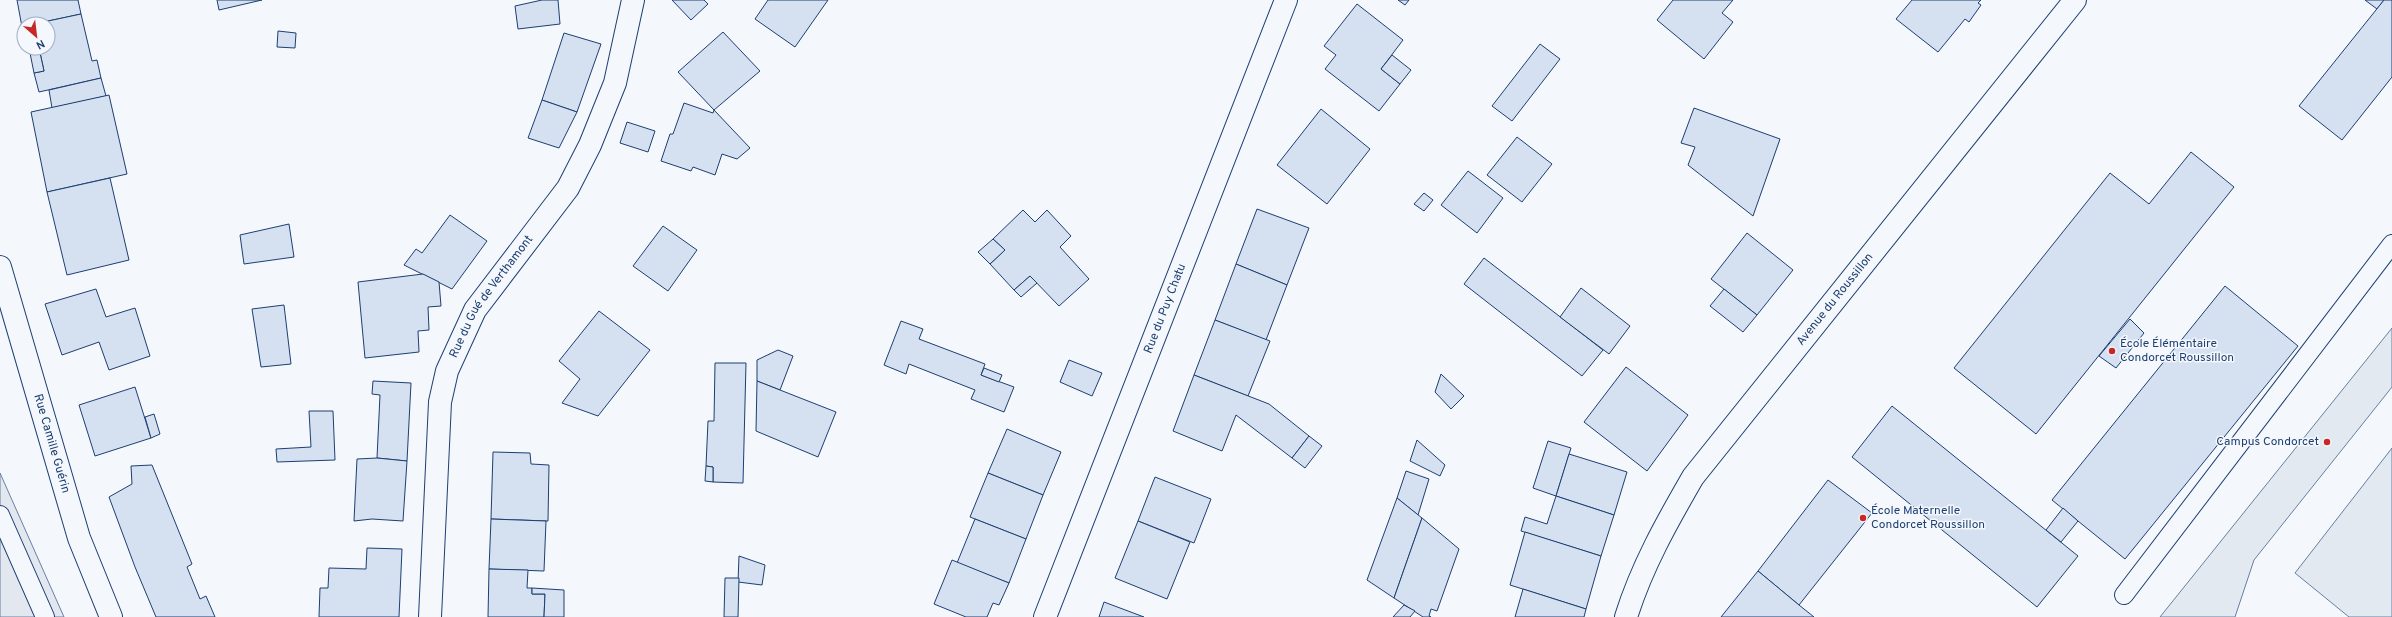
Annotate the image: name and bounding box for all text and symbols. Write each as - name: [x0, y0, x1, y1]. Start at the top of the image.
- north arrow: [16, 16, 56, 56]
- text: N: [33, 36, 47, 52]
- street label: Rue du Gué de Verthamont: [446, 232, 537, 361]
- street label: Avenue du Roussillon: [1793, 250, 1877, 349]
- street label: Rue du Puy Chatu: [1141, 261, 1190, 356]
- place label: École Élémentaire Condorcet Roussillon: [2120, 336, 2234, 366]
- marker: École Élémentaire Condorcet Roussillon: [2107, 346, 2117, 356]
- street label: Rue Camille Guérin: [29, 392, 74, 495]
- place label: Campus Condorcet: [2216, 434, 2319, 450]
- marker: Campus Condorcet: [2322, 437, 2332, 447]
- place label: École Maternelle Condorcet Roussillon: [1871, 503, 1985, 533]
- marker: École Maternelle Condorcet Roussillon: [1858, 513, 1868, 523]

